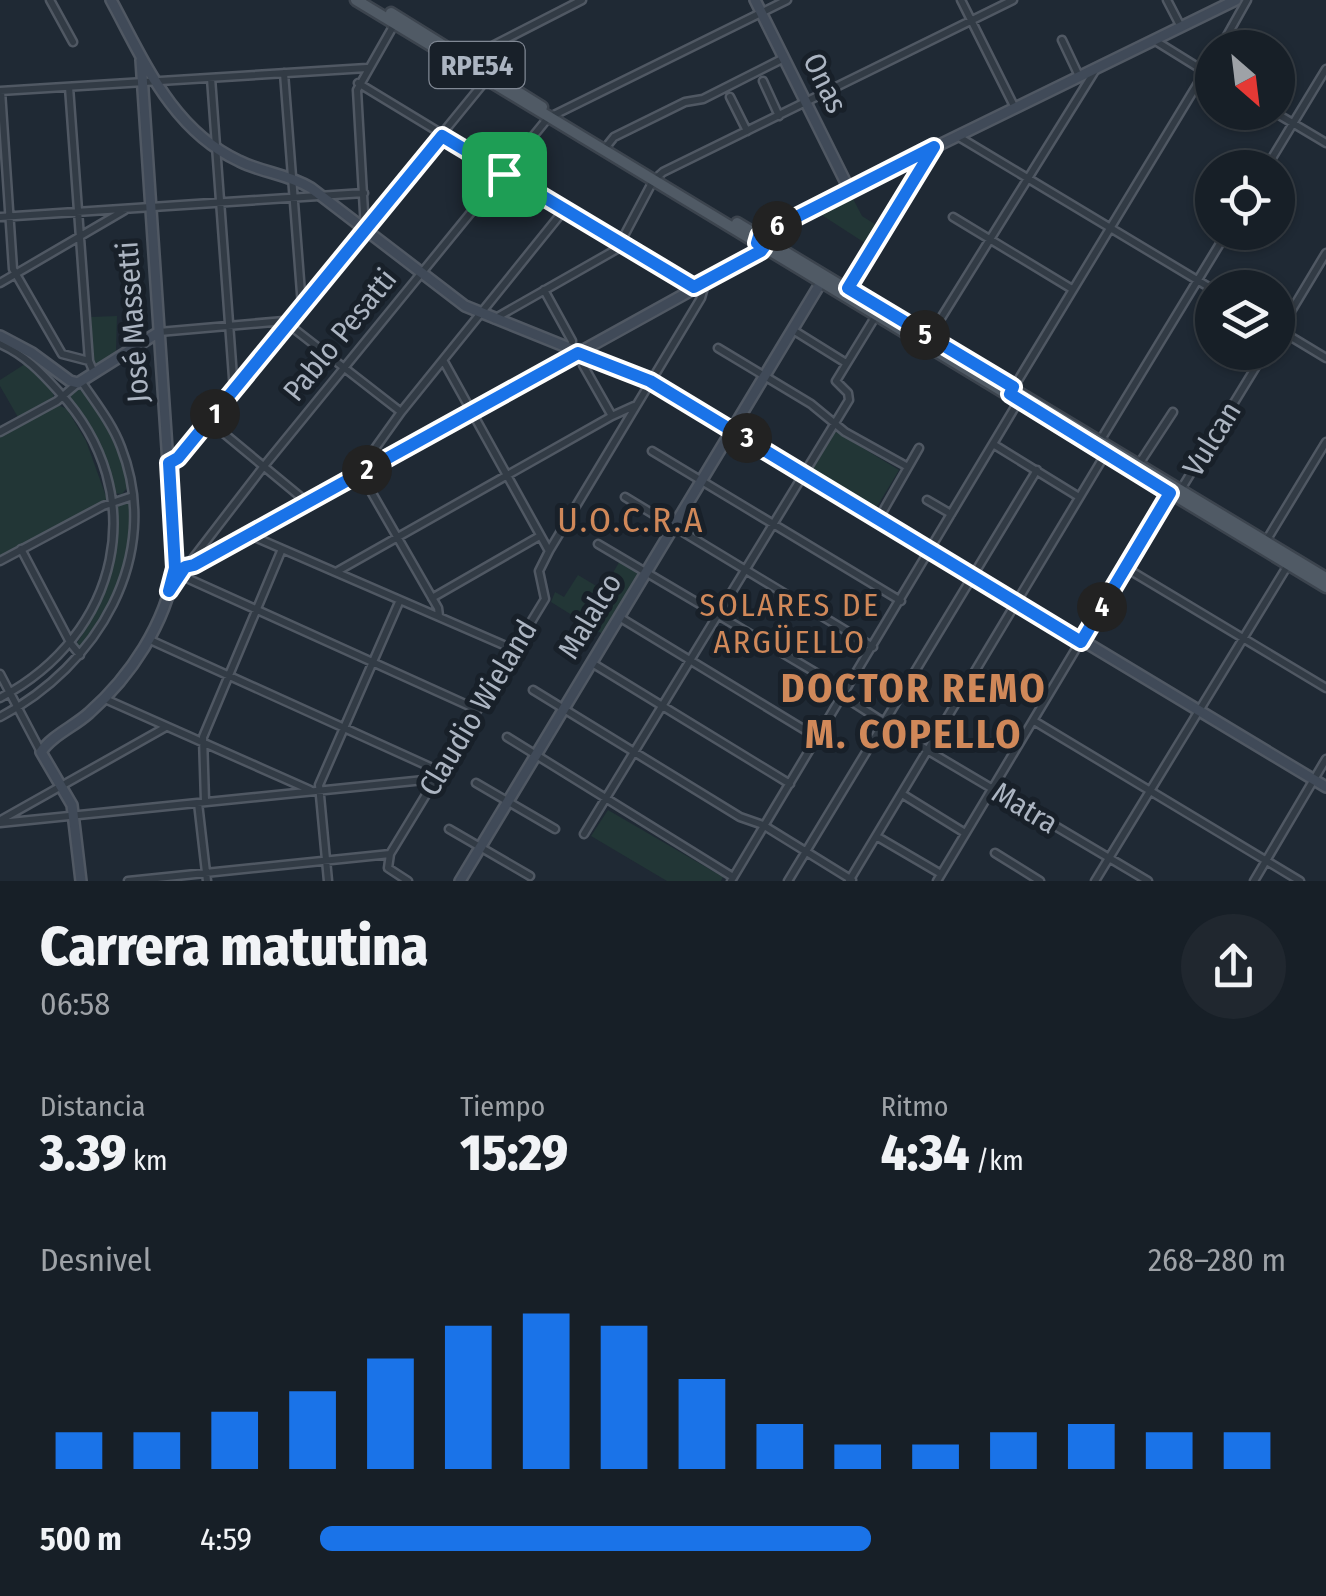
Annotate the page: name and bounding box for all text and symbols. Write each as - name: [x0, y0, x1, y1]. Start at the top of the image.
- north arrow: [1195, 30, 1295, 130]
- map controls: [1195, 30, 1295, 370]
- road number: RPE54: [430, 42, 524, 88]
- street label: Onas: [795, 47, 855, 119]
- pin: [462, 132, 547, 217]
- icon: arrive: [477, 147, 532, 202]
- button: locate: [1195, 150, 1295, 250]
- pin: 6: [752, 201, 802, 251]
- text: 6: [770, 209, 784, 242]
- street label: José Massetti: [109, 240, 157, 404]
- street label: Pablo Pesatti: [276, 262, 404, 408]
- button: layers: [1195, 270, 1295, 370]
- pin: 5: [900, 310, 950, 360]
- text: 5: [918, 318, 932, 351]
- pin: 1: [190, 389, 240, 439]
- street label: Vulcan: [1175, 395, 1249, 483]
- text: 1: [209, 397, 221, 430]
- pin: 3: [722, 413, 772, 463]
- text: 3: [740, 421, 754, 454]
- pin: 2: [342, 445, 392, 495]
- text: 2: [361, 453, 373, 486]
- district label: U.O.C.R.A: [557, 499, 705, 541]
- street label: Malalco: [550, 567, 630, 665]
- pin: 4: [1077, 582, 1127, 632]
- district label: SOLARES DE ARGÜELLO: [699, 586, 881, 661]
- text: 4: [1095, 590, 1109, 623]
- street label: Claudio Wieland: [411, 614, 545, 802]
- district label: DOCTOR REMO M. COPELLO: [781, 665, 1047, 759]
- street label: Matra: [986, 775, 1064, 841]
- text: Carrera matutina: [40, 914, 428, 980]
- button: share: [1181, 914, 1286, 1019]
- text: 06:58: [40, 985, 110, 1023]
- text: Distancia: [40, 1090, 145, 1123]
- text: Tiempo: [460, 1090, 545, 1123]
- text: Ritmo: [881, 1090, 948, 1123]
- text: 3.39: [40, 1123, 126, 1183]
- text: 15:29: [460, 1123, 568, 1183]
- text: 4:34: [881, 1123, 969, 1183]
- text: km: [126, 1144, 168, 1177]
- text: /km: [969, 1144, 1024, 1177]
- text: Desnivel: [40, 1241, 151, 1279]
- text: 268–280 m: [1148, 1241, 1286, 1279]
- text: 500 m: [40, 1520, 122, 1558]
- text: 4:59: [200, 1520, 252, 1558]

